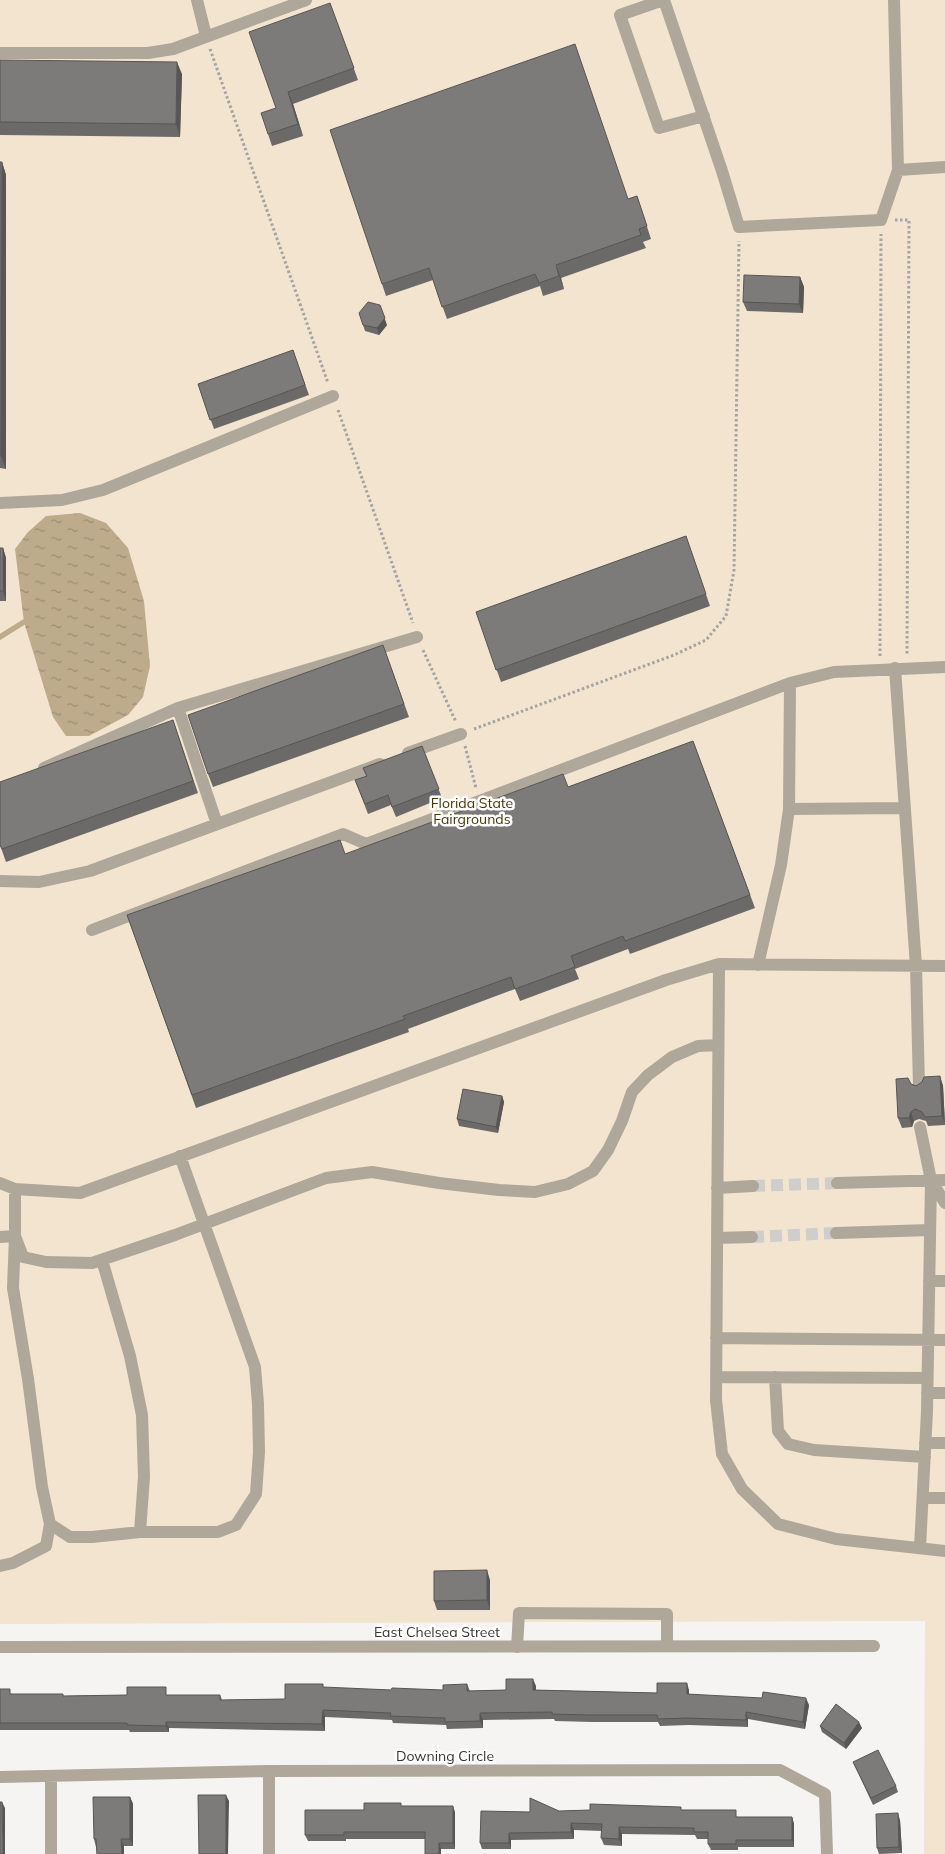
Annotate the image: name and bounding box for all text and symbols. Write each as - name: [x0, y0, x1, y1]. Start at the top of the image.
- park label: Florida State Fairgrounds: [431, 794, 513, 828]
- street label: East Chelsea Street: [374, 1623, 500, 1641]
- street label: Downing Circle: [396, 1747, 494, 1765]

